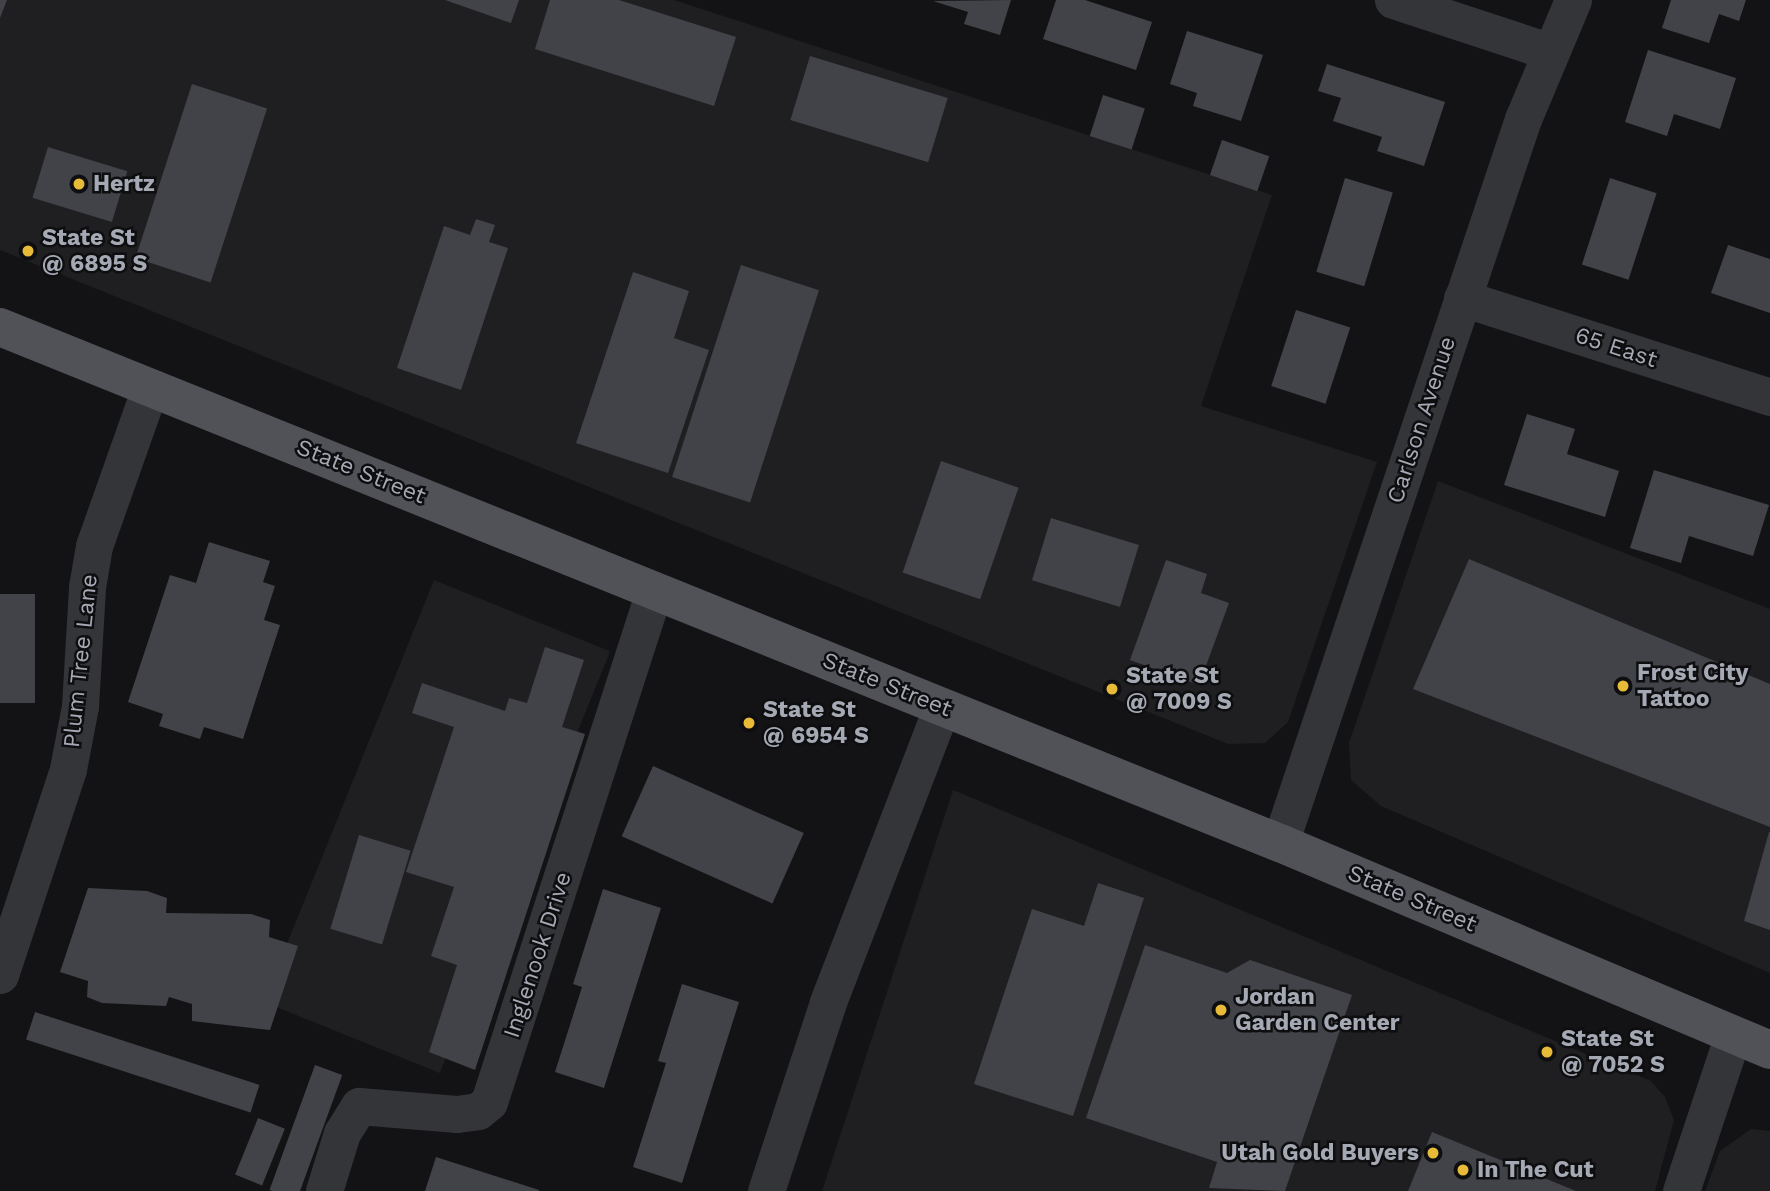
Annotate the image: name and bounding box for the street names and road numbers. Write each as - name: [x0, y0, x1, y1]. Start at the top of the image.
- street label: 65 East: [1571, 322, 1661, 374]
- street label: Carlson Avenue: [1382, 333, 1462, 507]
- street label: State Street: [292, 434, 430, 510]
- street label: Plum Tree Lane: [58, 573, 104, 749]
- street label: State Street: [818, 647, 956, 723]
- street label: State Street: [1344, 860, 1480, 938]
- street label: Inglenook Drive: [498, 868, 578, 1042]

